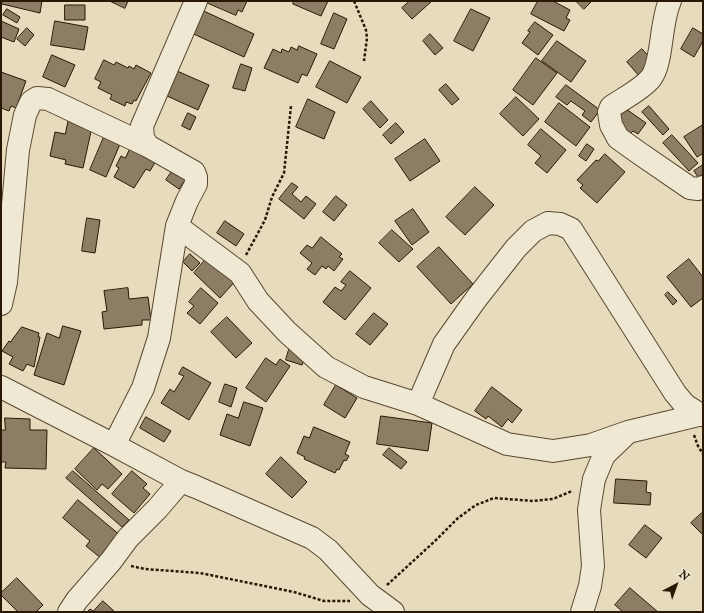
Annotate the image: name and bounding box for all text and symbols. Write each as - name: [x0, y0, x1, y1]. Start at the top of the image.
- north arrow: [656, 565, 696, 605]
- text: N: [676, 568, 692, 584]

